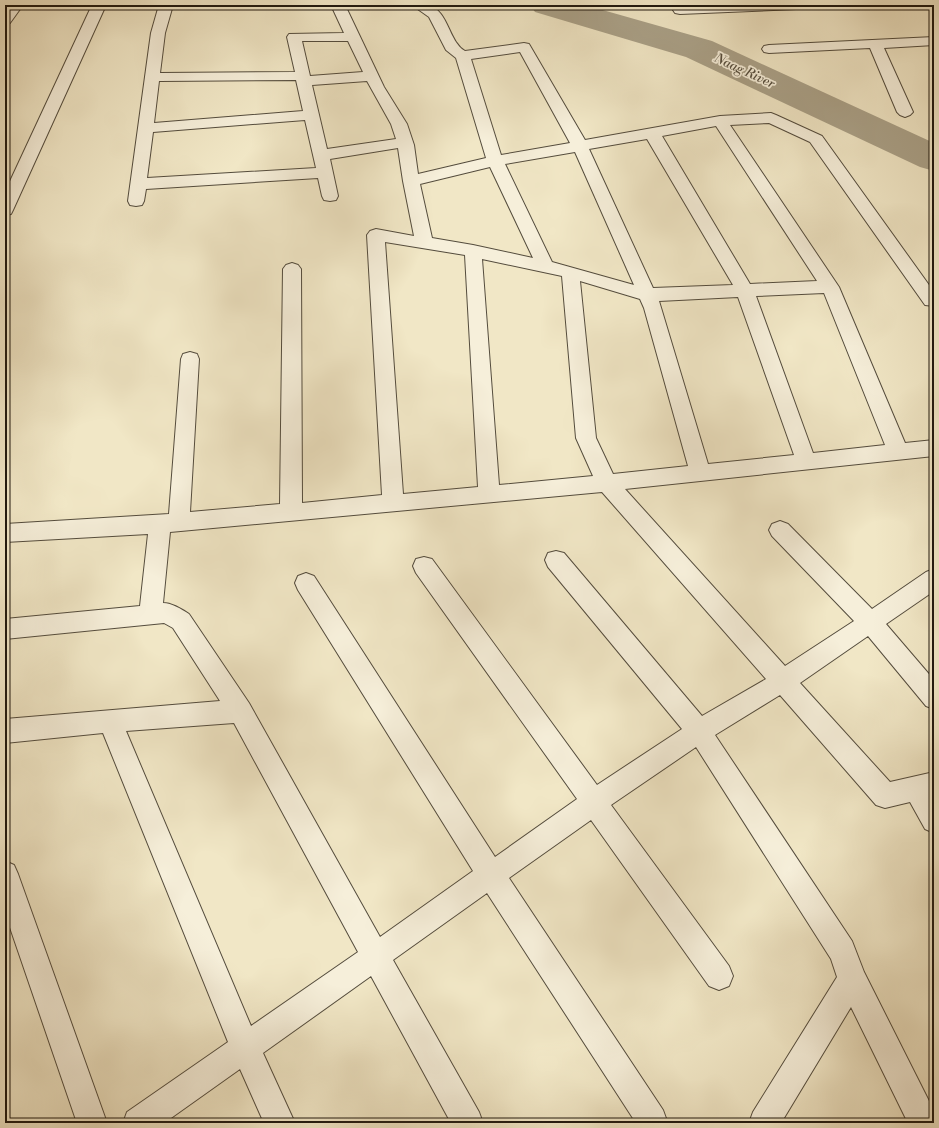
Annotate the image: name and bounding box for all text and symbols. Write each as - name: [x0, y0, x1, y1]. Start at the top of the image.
- water label: Naag River: [711, 50, 778, 92]

